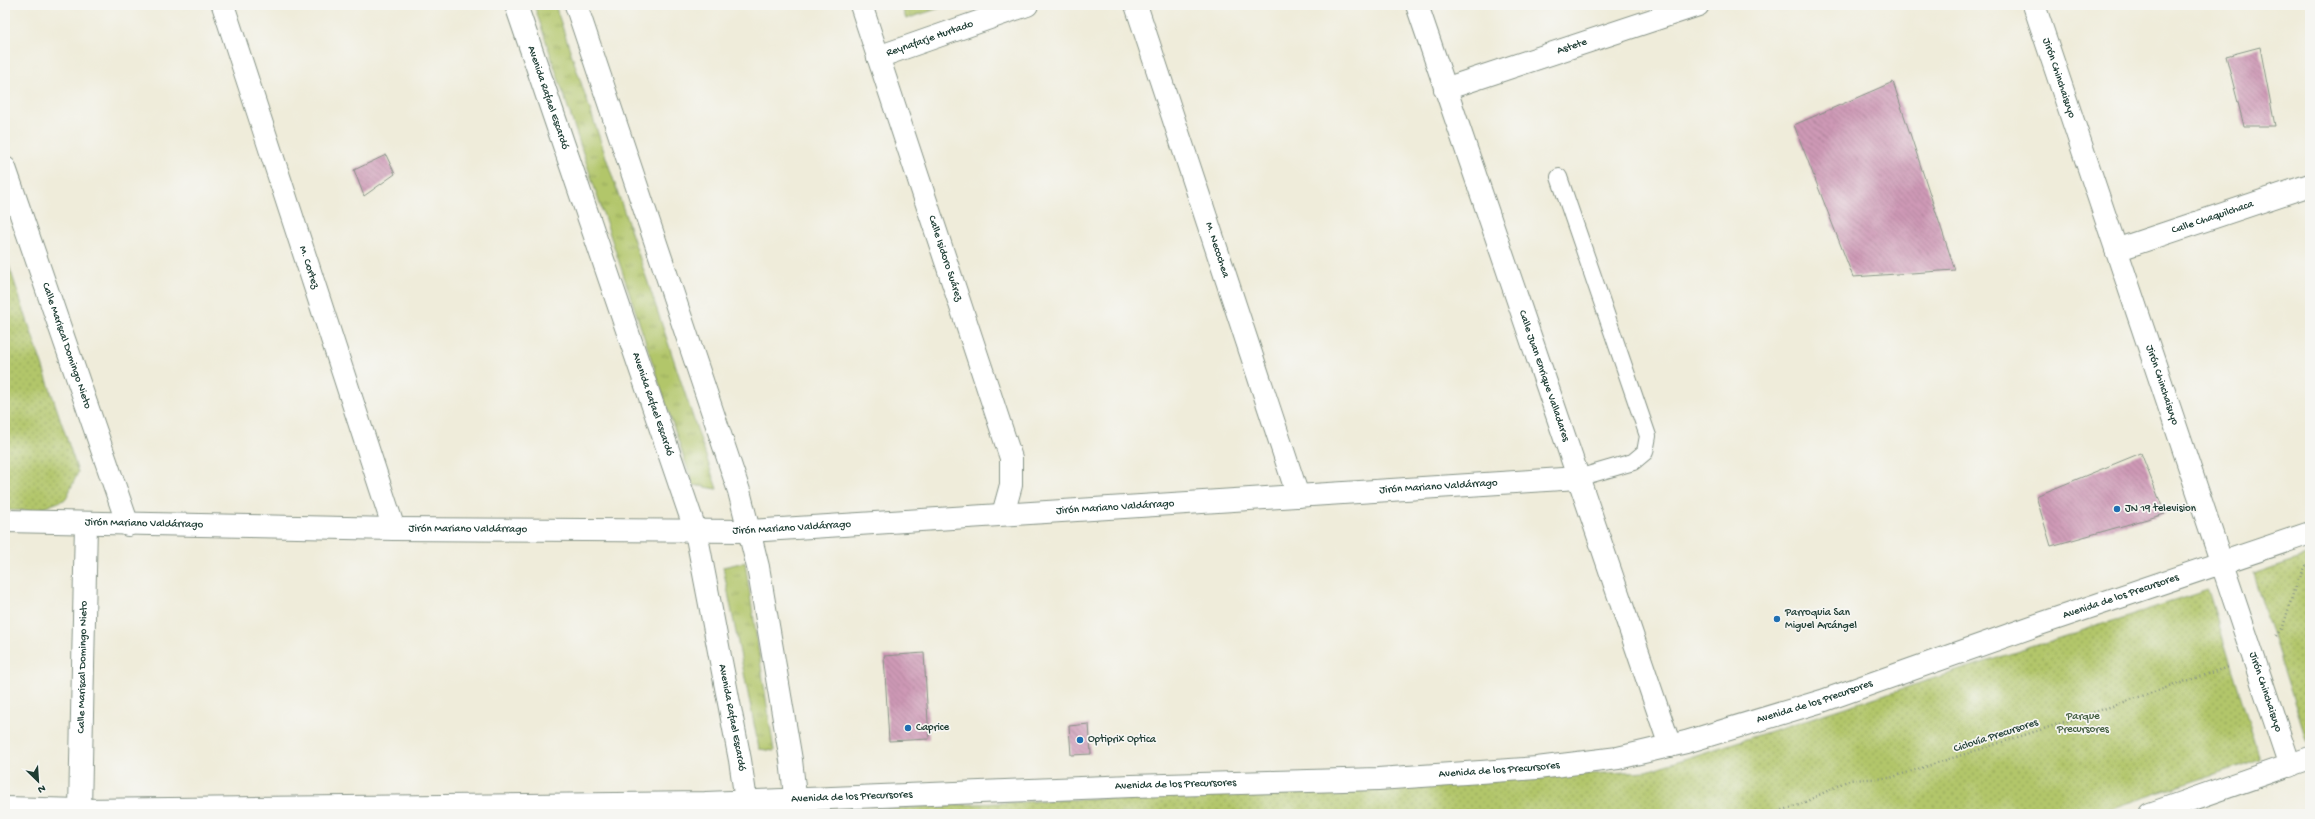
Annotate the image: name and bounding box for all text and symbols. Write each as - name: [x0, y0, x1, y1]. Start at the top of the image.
- street label: Reynafarje Hurtado: [885, 18, 975, 60]
- street label: Astete: [1556, 36, 1589, 57]
- street label: Jirón Chinchaisuyo: [2040, 36, 2078, 120]
- street label: Avenida Rafael Escardó: [524, 44, 571, 151]
- street label: Calle Chaquilchaca: [2170, 198, 2256, 237]
- street label: Calle Isidoro Suárez: [925, 214, 965, 304]
- street label: M. Necochea: [1202, 221, 1232, 280]
- street label: M. Cortez: [296, 244, 322, 291]
- street label: Calle Mariscal Domingo Nieto: [39, 281, 94, 411]
- street label: Calle Juan Enrique Valladares: [1516, 309, 1572, 444]
- street label: Jirón Chinchaisuyo: [2143, 343, 2181, 427]
- street label: Avenida Rafael Escardó: [629, 351, 676, 458]
- street label: Jirón Mariano Valdárrago: [1379, 477, 1498, 497]
- street label: Jirón Mariano Valdárrago: [1056, 498, 1175, 517]
- place label: JN 19 television: [2125, 503, 2197, 515]
- marker: JN 19 television: [2112, 504, 2122, 514]
- street label: Jirón Mariano Valdárrago: [85, 517, 204, 531]
- street label: Jirón Mariano Valdárrago: [733, 519, 852, 537]
- street label: Jirón Mariano Valdárrago: [409, 523, 528, 536]
- street label: Avenida de los Precursores: [2062, 571, 2181, 622]
- street label: Calle Mariscal Domingo Nieto: [76, 600, 90, 733]
- place label: Parroquia San Miguel Arcángel: [1784, 607, 1858, 632]
- marker: Parroquia San Miguel Arcángel: [1772, 614, 1782, 624]
- street label: Jirón Chinchaisuyo: [2246, 651, 2284, 734]
- street label: Avenida Rafael Escardó: [716, 663, 748, 772]
- street label: Avenida de los Precursores: [1755, 677, 1875, 726]
- park label: Parque Precursores: [2056, 711, 2110, 736]
- street label: Ciclovía Precursores: [1952, 716, 2041, 755]
- place label: Caprice: [916, 722, 950, 734]
- marker: Caprice: [903, 723, 913, 733]
- place label: Optiprix Optica: [1088, 734, 1157, 746]
- marker: Optiprix Optica: [1075, 735, 1085, 745]
- street label: Avenida de los Precursores: [1438, 759, 1561, 781]
- north arrow: [18, 761, 58, 801]
- street label: Avenida de los Precursores: [1115, 777, 1237, 793]
- text: N: [36, 781, 47, 795]
- street label: Avenida de los Precursores: [791, 789, 914, 806]

